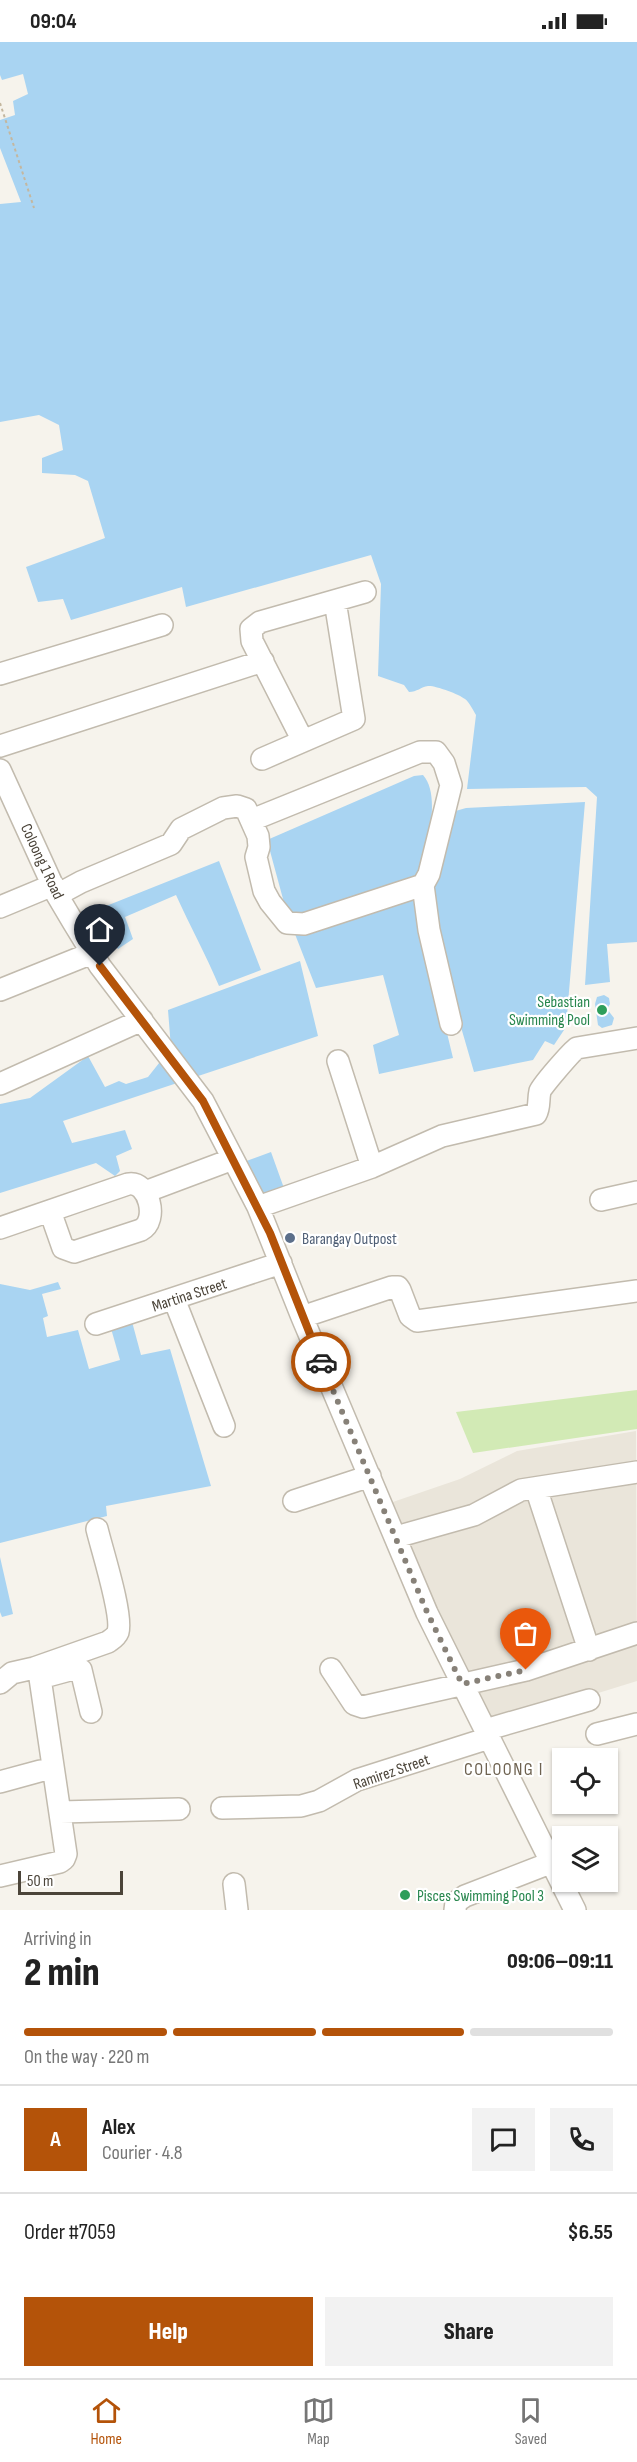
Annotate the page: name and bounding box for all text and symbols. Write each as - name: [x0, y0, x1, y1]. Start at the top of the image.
- text: 09:04: [30, 8, 77, 35]
- street label: Coloong 1 Road: [16, 821, 67, 902]
- pin: [74, 904, 125, 966]
- icon: home: [83, 913, 116, 946]
- place label: Sebastian Swimming Pool: [509, 993, 590, 1030]
- marker: Sebastian Swimming Pool: [595, 1003, 609, 1017]
- place label: Barangay Outpost: [302, 1230, 397, 1249]
- marker: Barangay Outpost: [283, 1231, 297, 1245]
- street label: Martina Street: [150, 1274, 229, 1316]
- courier: [291, 1332, 351, 1392]
- icon: car: [305, 1346, 338, 1379]
- pin: [500, 1608, 551, 1670]
- icon: bag: [509, 1617, 542, 1650]
- map controls: [552, 1748, 618, 1892]
- button: locate: [552, 1748, 618, 1814]
- street label: Ramirez Street: [351, 1750, 432, 1794]
- district label: COLOONG I: [464, 1759, 544, 1780]
- button: layers: [552, 1826, 618, 1892]
- scale bar: [18, 1868, 123, 1896]
- text: 50 m: [27, 1872, 53, 1891]
- place label: Pisces Swimming Pool 3: [417, 1887, 544, 1906]
- marker: Pisces Swimming Pool 3: [398, 1888, 412, 1902]
- text: Arriving in: [24, 1927, 92, 1951]
- text: 09:06–09:11: [507, 1948, 613, 1975]
- text: 2 min: [24, 1950, 100, 1997]
- text: On the way · 220 m: [24, 2045, 149, 2069]
- button: chat: [472, 2108, 535, 2171]
- button: phone: [550, 2108, 613, 2171]
- text: Alex: [102, 2114, 135, 2141]
- text: A: [50, 2126, 61, 2153]
- text: Courier · 4.8: [102, 2141, 183, 2165]
- text: Order #7059: [24, 2219, 116, 2246]
- text: $6.55: [567, 2219, 613, 2246]
- button: Help: [24, 2297, 313, 2366]
- button: Share: [325, 2297, 613, 2366]
- tab: Home: [90, 2394, 123, 2449]
- tab: Map: [302, 2394, 335, 2449]
- tab: Saved: [514, 2394, 547, 2449]

